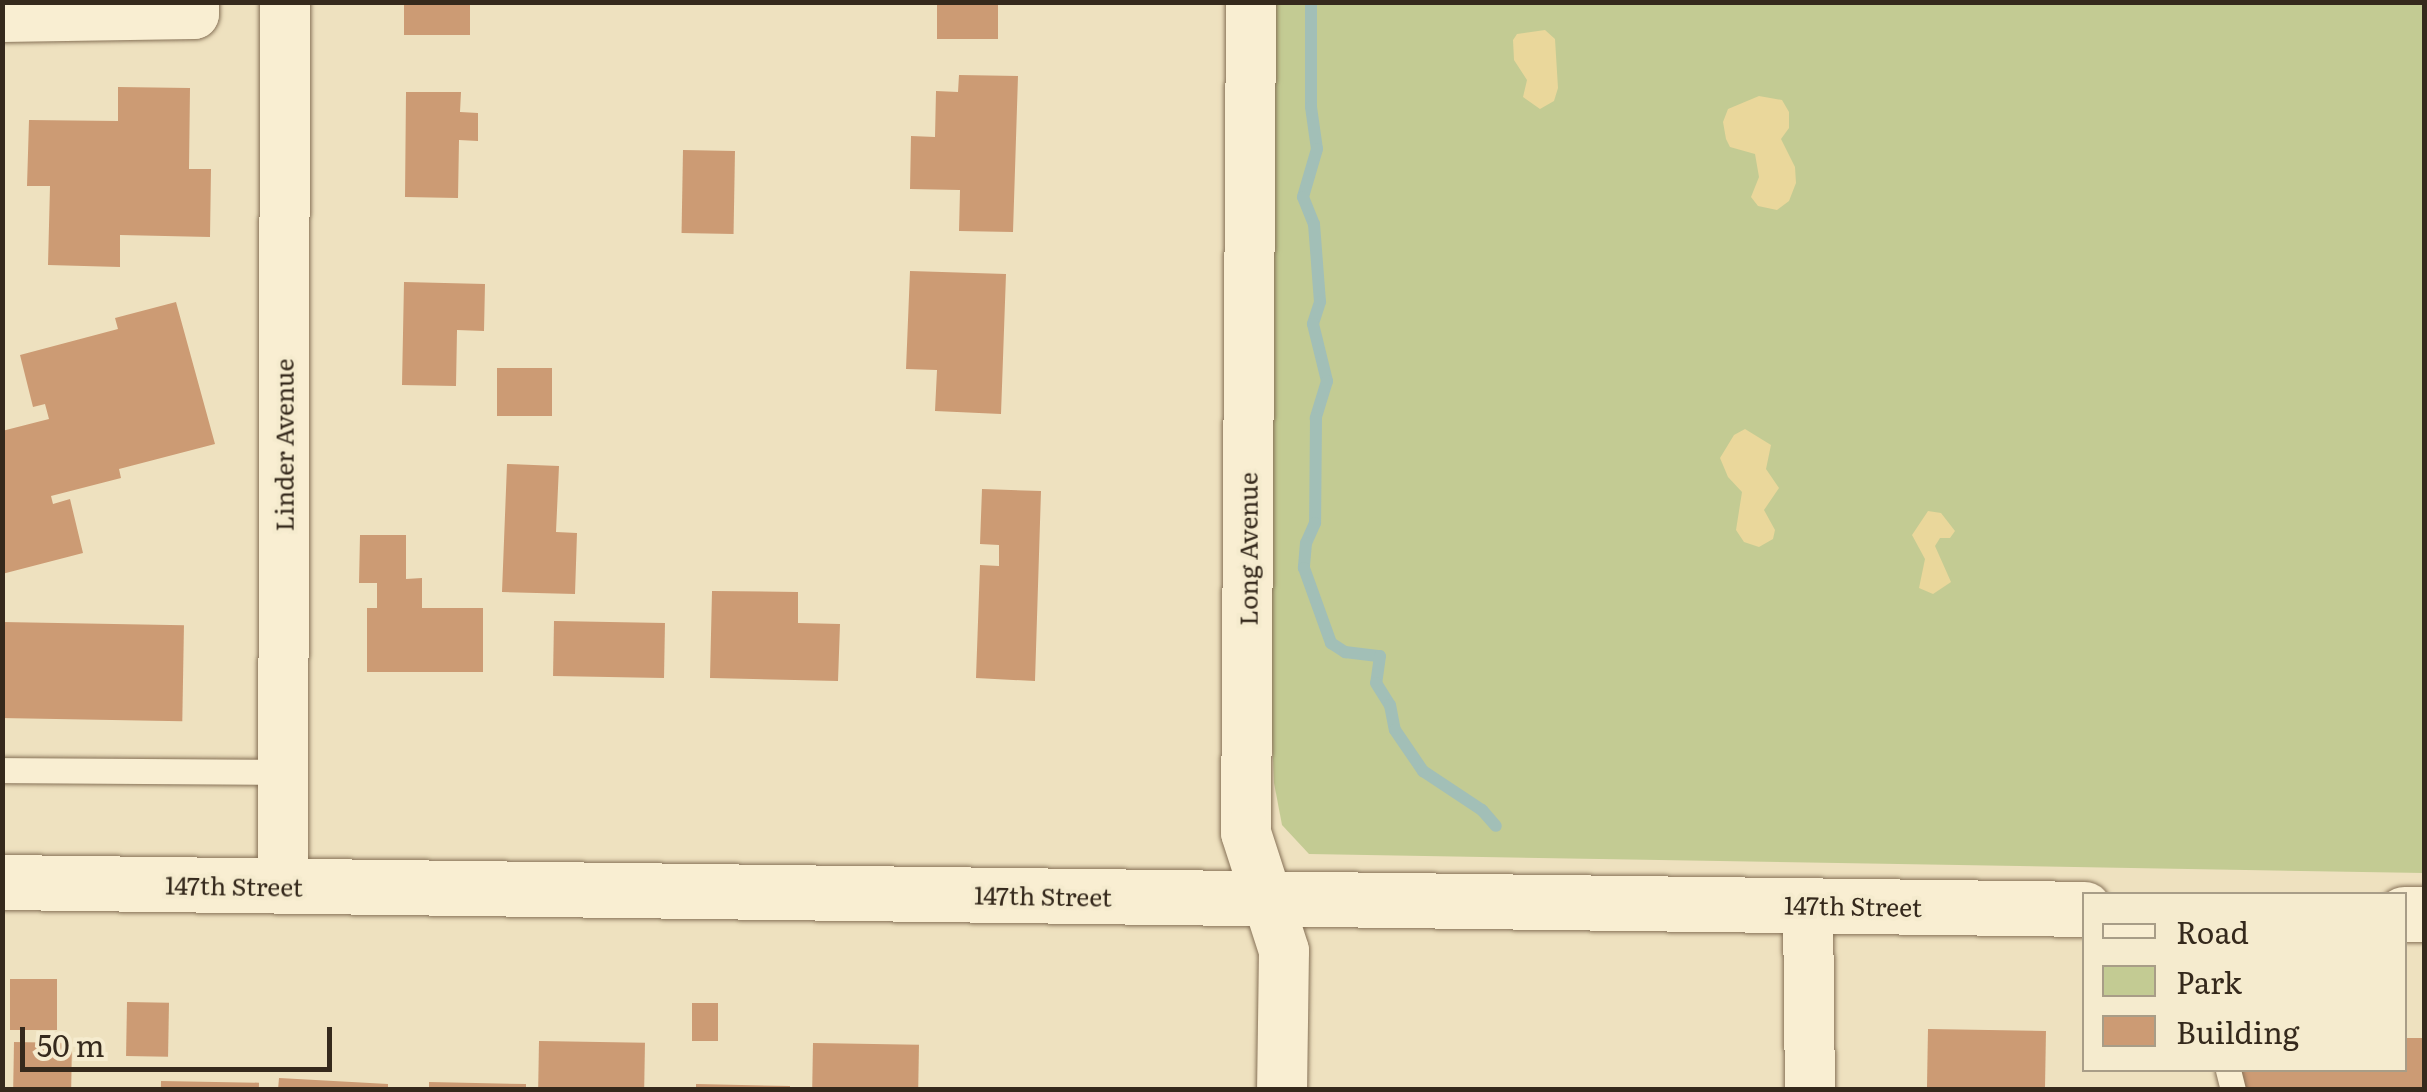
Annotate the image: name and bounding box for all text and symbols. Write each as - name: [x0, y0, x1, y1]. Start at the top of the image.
- street label: Linder Avenue: [269, 358, 299, 532]
- street label: Long Avenue: [1233, 472, 1263, 626]
- street label: 147th Street: [165, 870, 303, 902]
- street label: 147th Street: [974, 880, 1112, 912]
- street label: 147th Street: [1784, 890, 1922, 922]
- legend: [2082, 892, 2407, 1072]
- text: Road: [2176, 909, 2249, 953]
- text: Park: [2176, 959, 2242, 1003]
- scale bar: [25, 1007, 338, 1069]
- text: Building: [2176, 1009, 2300, 1053]
- text: 50 m: [37, 1022, 105, 1066]

